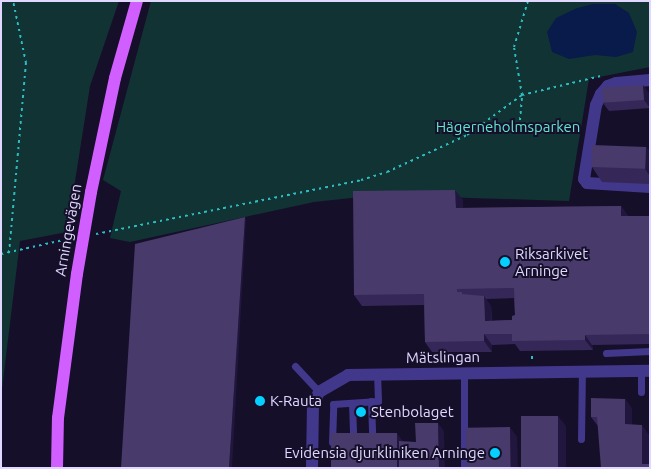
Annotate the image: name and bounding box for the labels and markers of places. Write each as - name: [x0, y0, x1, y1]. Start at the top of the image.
- place label: Riksarkivet Arninge: [515, 244, 588, 279]
- marker: Riksarkivet Arninge: [499, 256, 511, 268]
- place label: K-Rauta: [270, 392, 322, 410]
- marker: K-Rauta: [254, 395, 266, 407]
- place label: Stenbolaget: [371, 403, 454, 421]
- marker: Stenbolaget: [355, 406, 367, 418]
- place label: Evidensia djurkliniken Arninge: [284, 444, 485, 462]
- marker: Evidensia djurkliniken Arninge: [489, 447, 501, 459]

